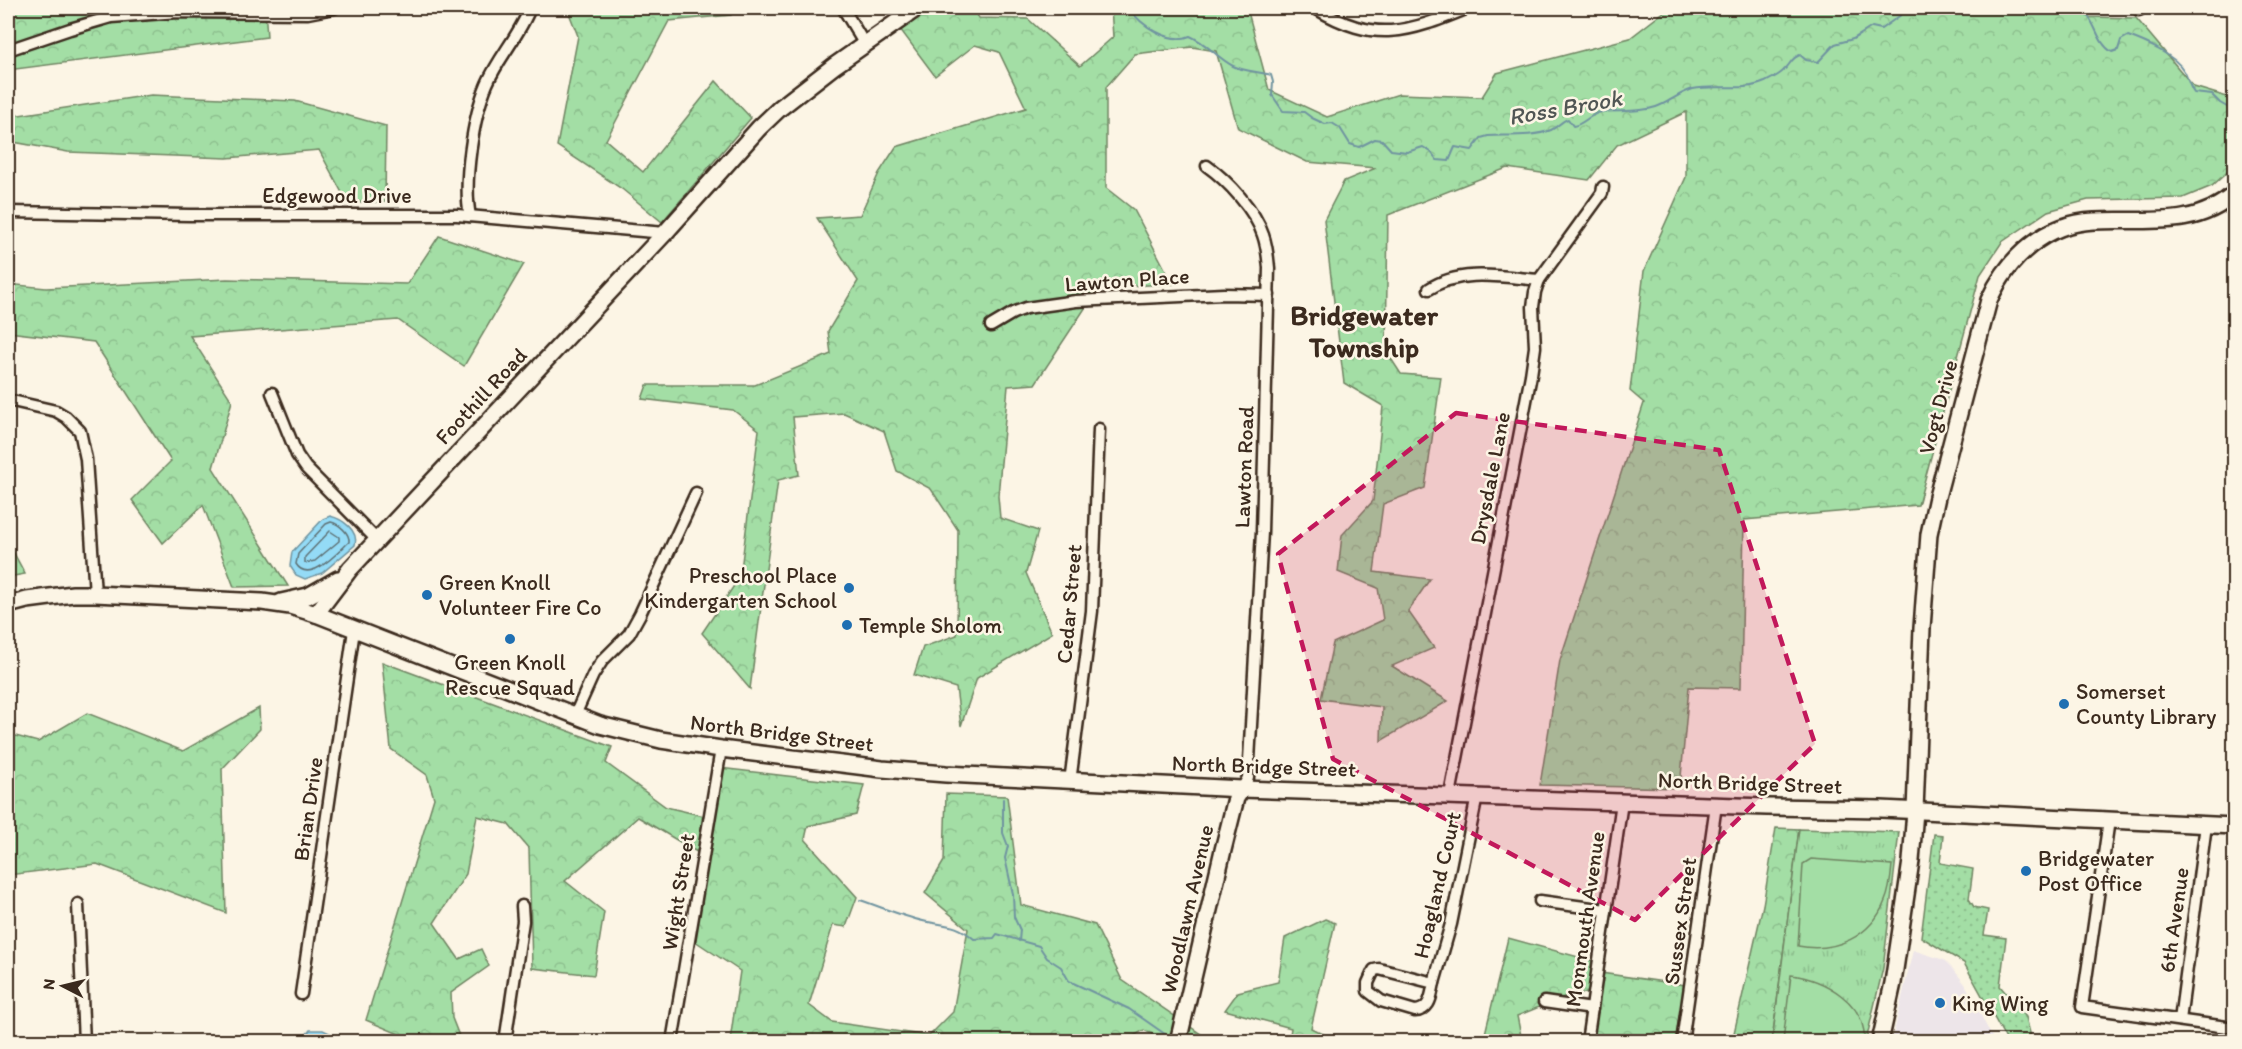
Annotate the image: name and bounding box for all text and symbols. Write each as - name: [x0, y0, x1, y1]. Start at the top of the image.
- water label: Ross Brook: [1506, 82, 1626, 131]
- street label: Edgewood Drive: [262, 182, 412, 209]
- street label: Lawton Place: [1064, 262, 1190, 298]
- district label: Bridgewater Township: [1290, 298, 1439, 364]
- street label: Foothill Road: [429, 342, 533, 450]
- street label: Vogt Drive: [1912, 357, 1964, 457]
- street label: Lawton Road: [1228, 405, 1260, 529]
- street label: Drysdale Lane: [1464, 410, 1516, 546]
- street label: Cedar Street: [1050, 543, 1088, 665]
- place label: Preschool Place Kindergarten School: [644, 562, 837, 614]
- place label: Green Knoll Volunteer Fire Co: [439, 569, 602, 621]
- marker: Preschool Place Kindergarten School: [842, 581, 856, 595]
- marker: Green Knoll Volunteer Fire Co: [420, 588, 434, 602]
- place label: Temple Sholom: [859, 612, 1002, 639]
- marker: Temple Sholom: [840, 618, 854, 632]
- marker: Green Knoll Rescue Squad: [503, 632, 517, 646]
- place label: Green Knoll Rescue Squad: [445, 649, 575, 701]
- place label: Somerset County Library: [2076, 678, 2217, 730]
- marker: Somerset County Library: [2057, 697, 2071, 711]
- street label: North Bridge Street: [689, 708, 875, 758]
- street label: North Bridge Street: [1171, 749, 1357, 783]
- street label: Brian Drive: [287, 755, 329, 863]
- street label: North Bridge Street: [1657, 766, 1843, 800]
- street label: Hoagland Court: [1407, 809, 1467, 961]
- street label: Woodlawn Avenue: [1154, 822, 1220, 996]
- street label: Monmouth Avenue: [1559, 829, 1611, 1009]
- street label: Wight Street: [655, 831, 701, 953]
- place label: Bridgewater Post Office: [2038, 845, 2154, 897]
- street label: Sussex Street: [1658, 855, 1702, 987]
- marker: Bridgewater Post Office: [2019, 864, 2033, 878]
- street label: 6th Avenue: [2153, 866, 2195, 974]
- north arrow: [33, 956, 93, 1016]
- text: N: [39, 978, 59, 991]
- place label: King Wing: [1952, 990, 2049, 1017]
- marker: King Wing: [1933, 996, 1947, 1010]

